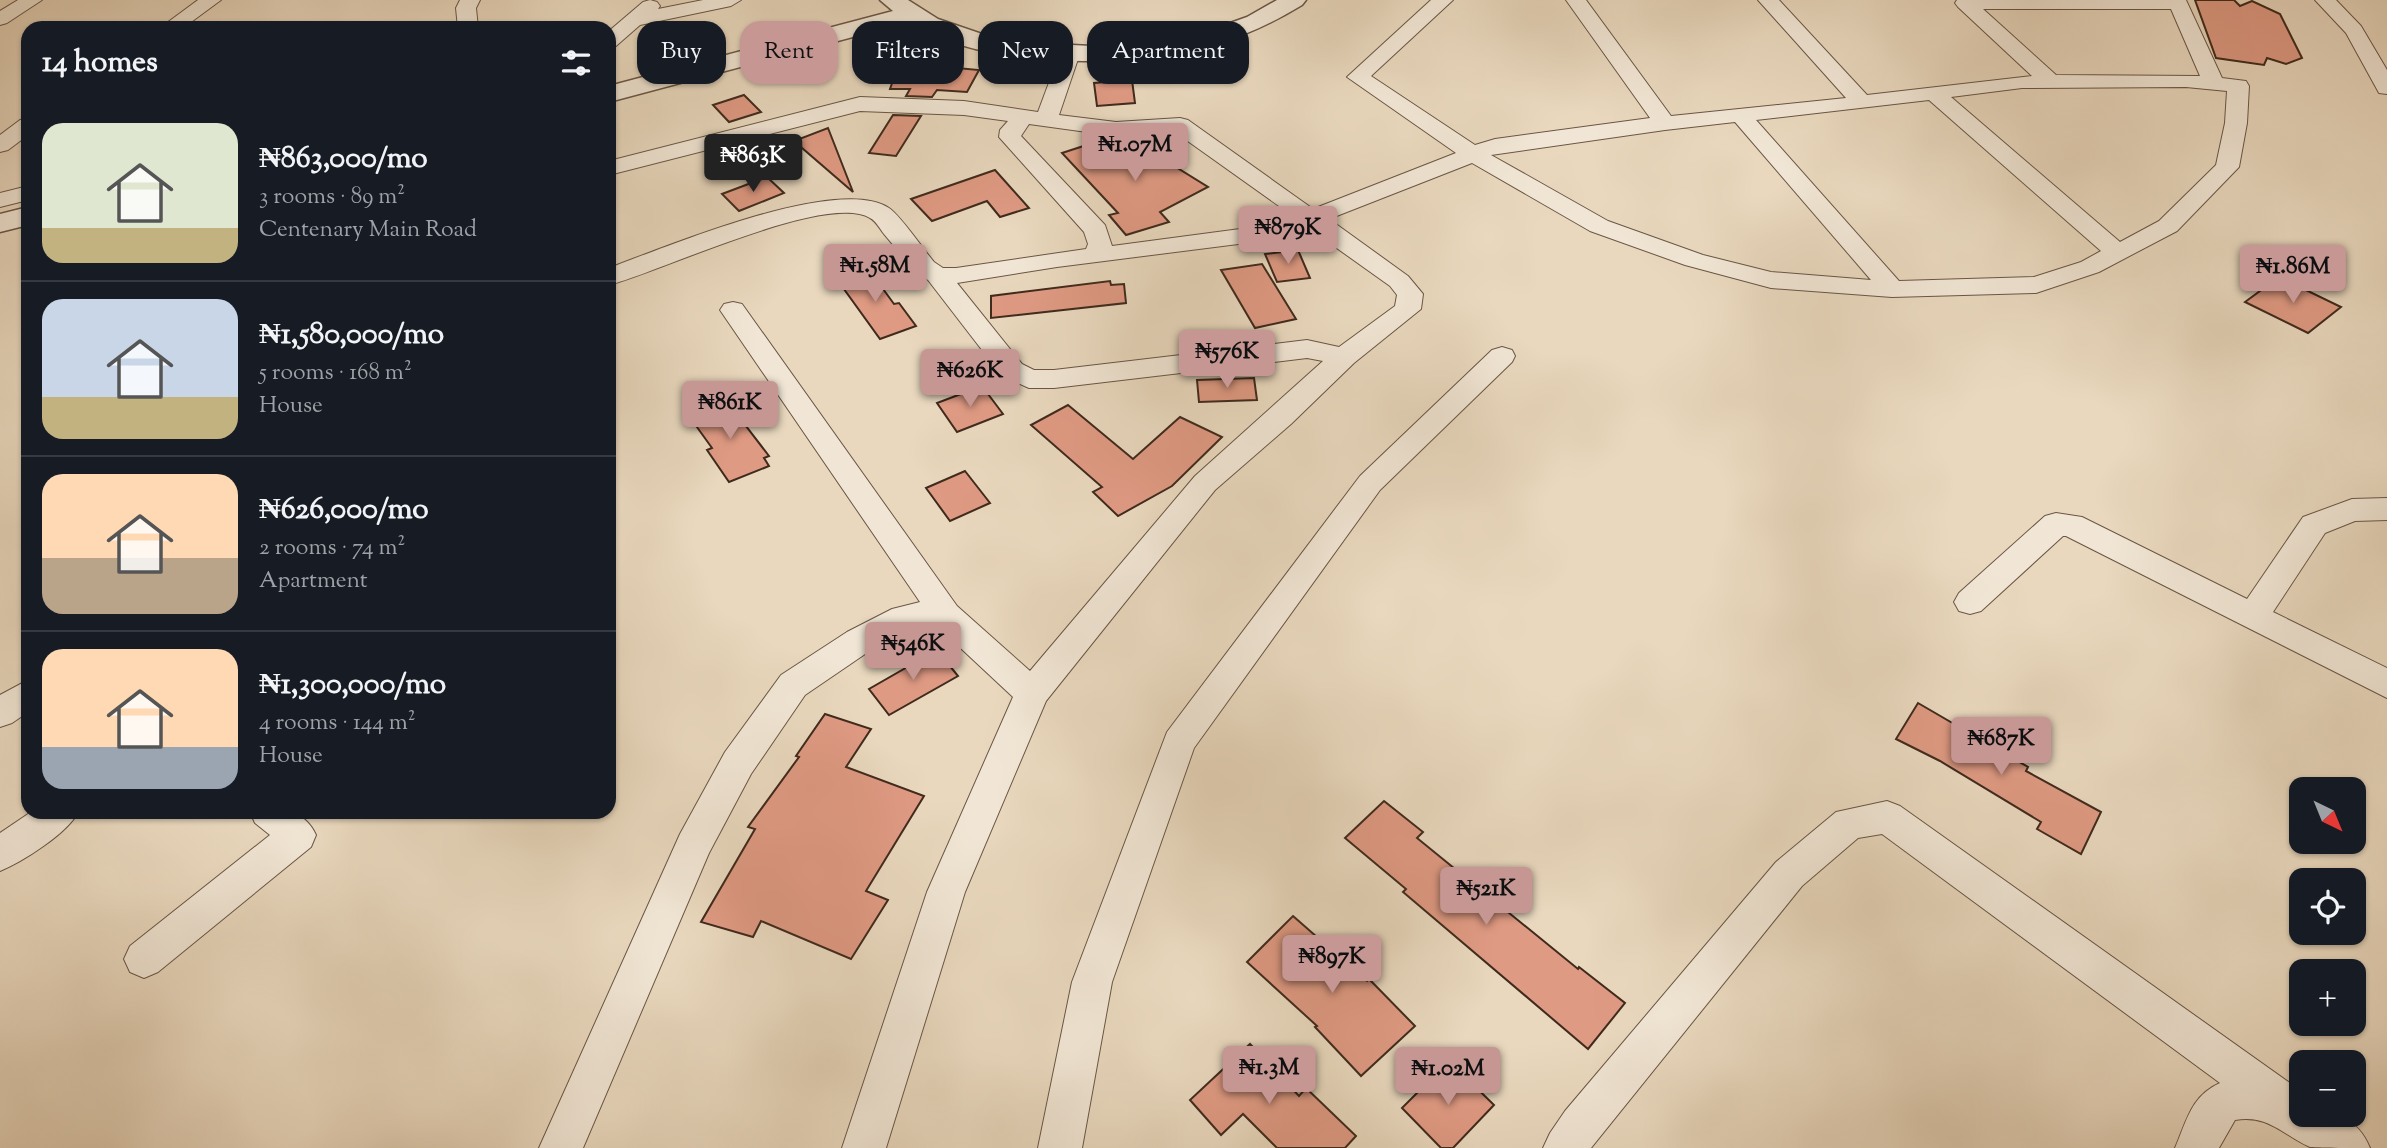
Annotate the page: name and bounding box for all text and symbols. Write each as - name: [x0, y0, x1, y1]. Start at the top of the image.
- chip: Buy: [637, 21, 726, 84]
- chip: Rent: [740, 21, 838, 84]
- chip: Filters: [852, 21, 964, 84]
- chip: New: [978, 21, 1073, 84]
- chip: Apartment: [1087, 21, 1249, 84]
- text: 14 homes: [42, 42, 158, 85]
- icon: filters: [557, 44, 595, 82]
- pin: ₦1.07M: [1078, 124, 1192, 183]
- text: ₦1.07M: [1098, 129, 1172, 162]
- pin: ₦863K: [704, 134, 802, 194]
- text: ₦863,000/mo: [259, 138, 428, 181]
- text: ₦863K: [720, 140, 786, 173]
- icon: home: [98, 151, 182, 235]
- text: 3 rooms · 89 m²: [259, 181, 405, 214]
- pin: ₦879K: [1239, 206, 1337, 266]
- text: ₦879K: [1254, 212, 1322, 245]
- text: Centenary Main Road: [259, 214, 477, 247]
- pin: ₦1.58M: [818, 244, 932, 304]
- pin: ₦1.86M: [2236, 246, 2350, 305]
- text: ₦1.58M: [840, 250, 910, 283]
- text: ₦1.86M: [2256, 251, 2330, 284]
- text: ₦1,580,000/mo: [259, 314, 444, 357]
- icon: home: [98, 327, 182, 411]
- pin: ₦576K: [1178, 330, 1276, 390]
- text: ₦576K: [1195, 336, 1259, 369]
- pin: ₦626K: [921, 350, 1019, 409]
- text: ₦626K: [937, 355, 1003, 388]
- text: 5 rooms · 168 m²: [259, 357, 412, 390]
- pin: ₦861K: [681, 382, 779, 441]
- text: ₦861K: [698, 387, 762, 420]
- text: House: [259, 390, 323, 423]
- text: ₦626,000/mo: [259, 489, 429, 532]
- icon: home: [98, 502, 182, 586]
- text: 2 rooms · 74 m²: [259, 532, 405, 565]
- text: Apartment: [259, 565, 368, 598]
- pin: ₦546K: [864, 622, 962, 682]
- text: ₦546K: [881, 628, 945, 661]
- text: ₦1,300,000/mo: [259, 664, 446, 707]
- icon: home: [98, 677, 182, 761]
- text: 4 rooms · 144 m²: [259, 707, 416, 740]
- pin: ₦687K: [1952, 718, 2050, 777]
- text: ₦687K: [1967, 723, 2035, 756]
- text: House: [259, 740, 323, 773]
- north arrow: [2289, 777, 2366, 854]
- map controls: [2289, 777, 2366, 1127]
- pin: ₦521K: [1437, 867, 1535, 927]
- button: locate: [2289, 868, 2366, 945]
- text: ₦521K: [1456, 873, 1516, 906]
- pin: ₦897K: [1283, 936, 1381, 995]
- text: ₦897K: [1298, 941, 1366, 974]
- button: +: [2289, 959, 2366, 1036]
- pin: ₦1.3M: [1220, 1046, 1318, 1106]
- pin: ₦1.02M: [1391, 1048, 1505, 1107]
- button: −: [2289, 1050, 2366, 1127]
- text: ₦1.3M: [1239, 1052, 1299, 1085]
- text: ₦1.02M: [1411, 1053, 1485, 1086]

